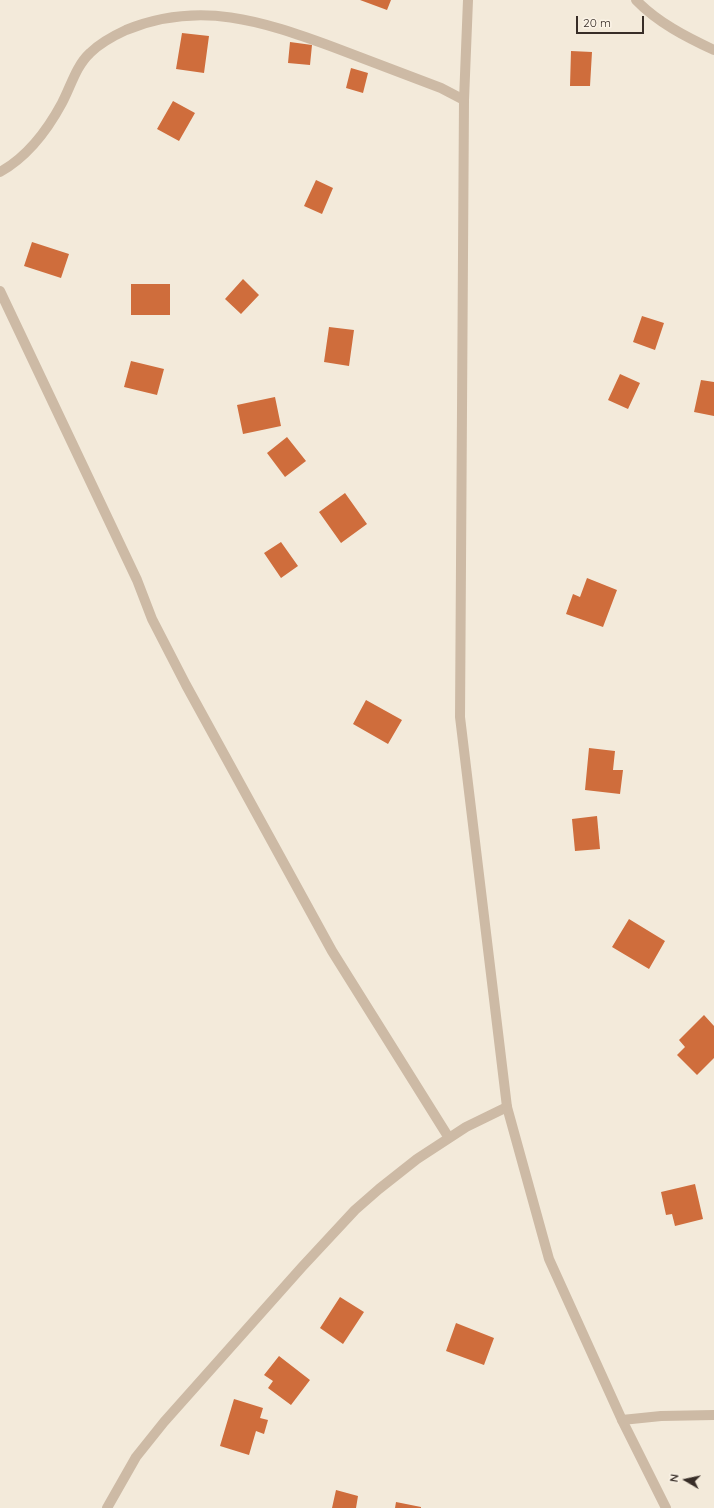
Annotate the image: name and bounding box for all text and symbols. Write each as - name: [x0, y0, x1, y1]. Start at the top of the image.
- scale bar: [578, 8, 646, 34]
- text: 20 m: [583, 15, 611, 30]
- north arrow: [666, 1460, 706, 1500]
- text: N: [667, 1473, 682, 1483]

